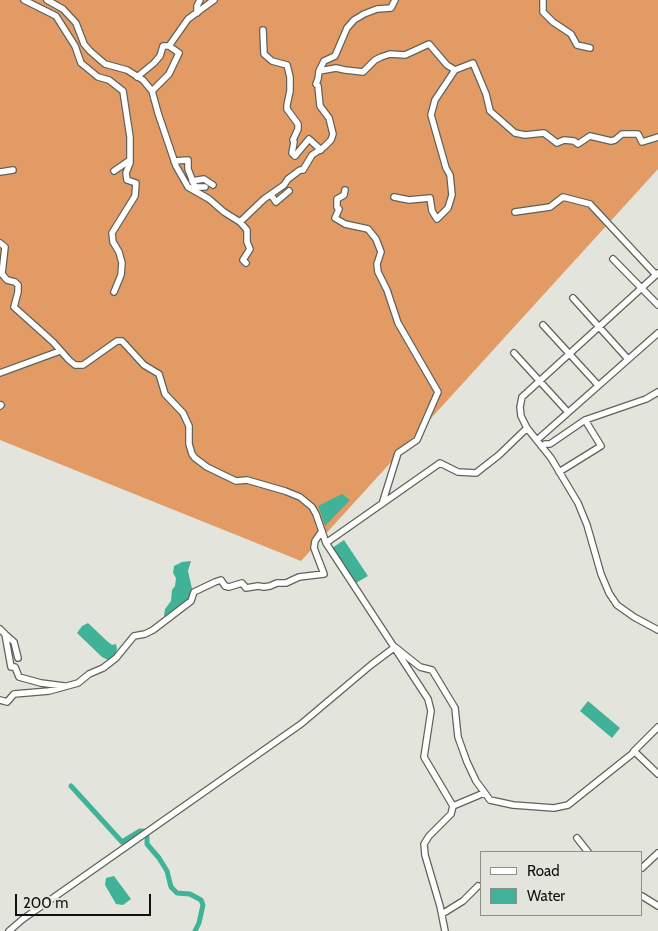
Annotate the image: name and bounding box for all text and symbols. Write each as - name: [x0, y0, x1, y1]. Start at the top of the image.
- legend: [480, 851, 643, 916]
- text: Road: [527, 862, 560, 880]
- scale bar: [18, 884, 154, 916]
- text: Water: [527, 887, 565, 905]
- text: 200 m: [23, 894, 68, 912]

